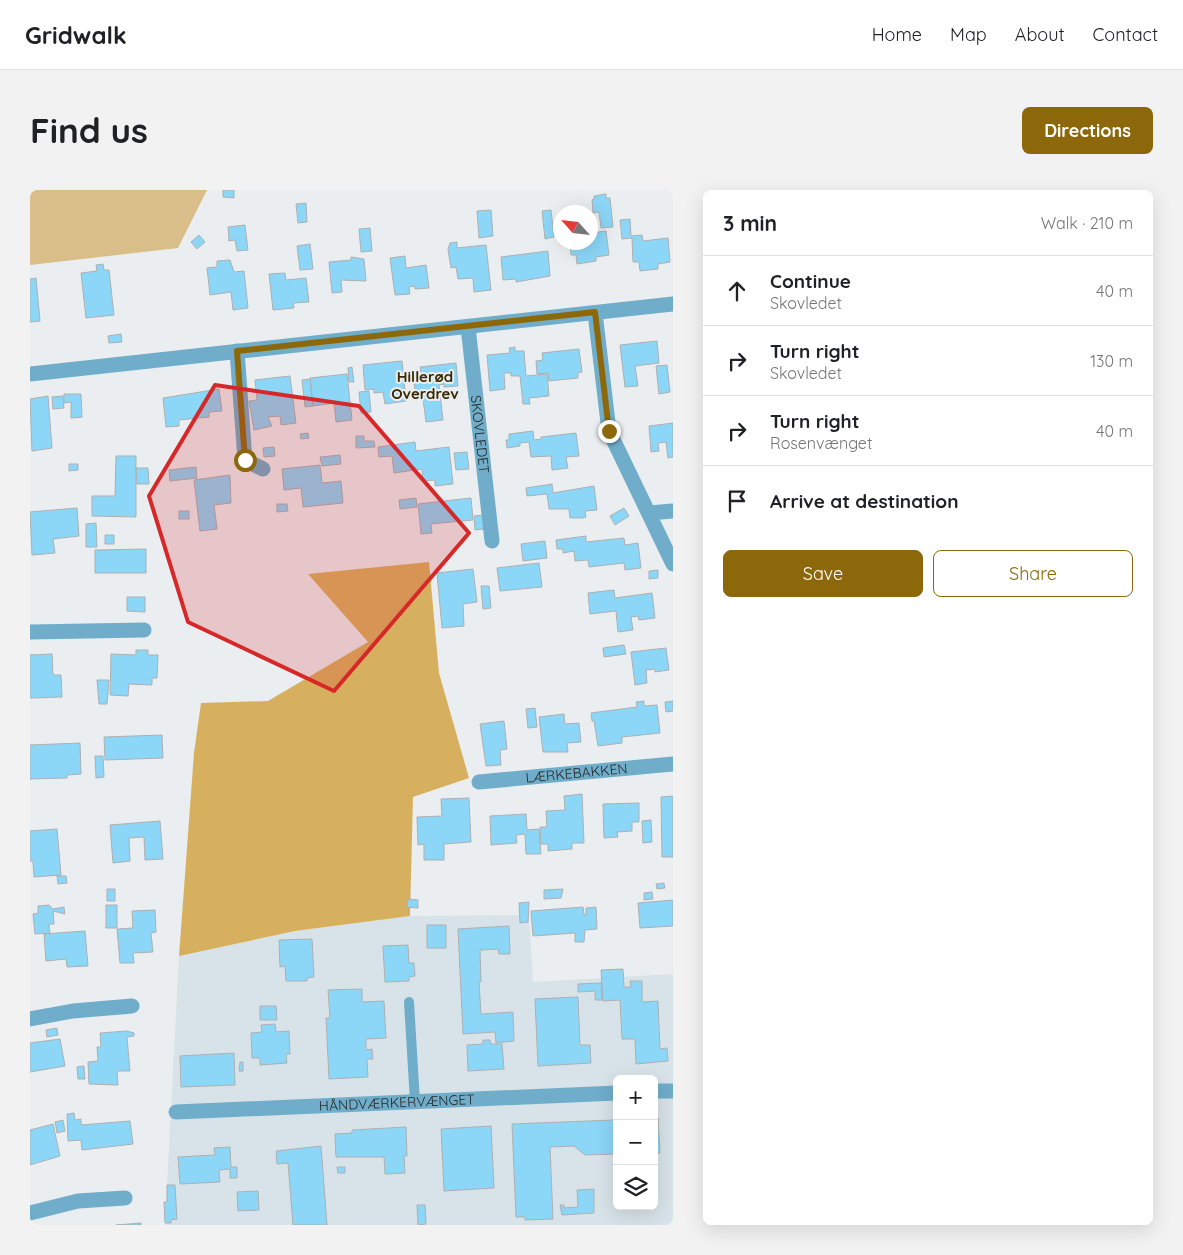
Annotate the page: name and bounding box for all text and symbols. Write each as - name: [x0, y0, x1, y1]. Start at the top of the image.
- text: Gridwalk: [25, 20, 127, 50]
- text: Home: [872, 23, 922, 46]
- text: Map: [950, 23, 987, 46]
- text: About: [1015, 23, 1065, 46]
- text: Contact: [1093, 23, 1158, 46]
- button: Directions: [1022, 107, 1153, 154]
- text: Find us: [30, 108, 148, 152]
- north arrow: [553, 205, 598, 250]
- text: 3 min: [723, 210, 777, 236]
- text: Walk · 210 m: [1041, 213, 1133, 233]
- text: Continue: [770, 269, 851, 293]
- icon: ahead: [723, 277, 751, 305]
- text: 40 m: [1096, 281, 1133, 301]
- text: Skovledet: [770, 293, 842, 313]
- text: Turn right: [770, 339, 859, 363]
- icon: right: [723, 347, 751, 375]
- text: 130 m: [1090, 351, 1133, 371]
- text: Skovledet: [770, 363, 842, 383]
- district label: Hillerød Overdrev: [391, 367, 459, 403]
- street label: SKOVLEDET: [467, 394, 493, 474]
- text: Turn right: [770, 409, 859, 433]
- icon: right: [723, 417, 751, 445]
- route end: [598, 420, 621, 443]
- text: 40 m: [1096, 421, 1133, 441]
- text: Rosenvænget: [770, 433, 872, 453]
- route start: [234, 449, 257, 472]
- icon: arrive: [723, 487, 751, 515]
- text: Arrive at destination: [770, 489, 959, 513]
- button: Save: [723, 550, 923, 597]
- button: Share: [933, 550, 1133, 597]
- street label: LÆRKEBAKKEN: [525, 759, 628, 787]
- map controls: [613, 1075, 658, 1210]
- button: +: [613, 1075, 658, 1120]
- street label: HÅNDVÆRKERVÆNGET: [318, 1090, 475, 1115]
- button: −: [613, 1120, 658, 1165]
- button: layers: [613, 1165, 658, 1210]

